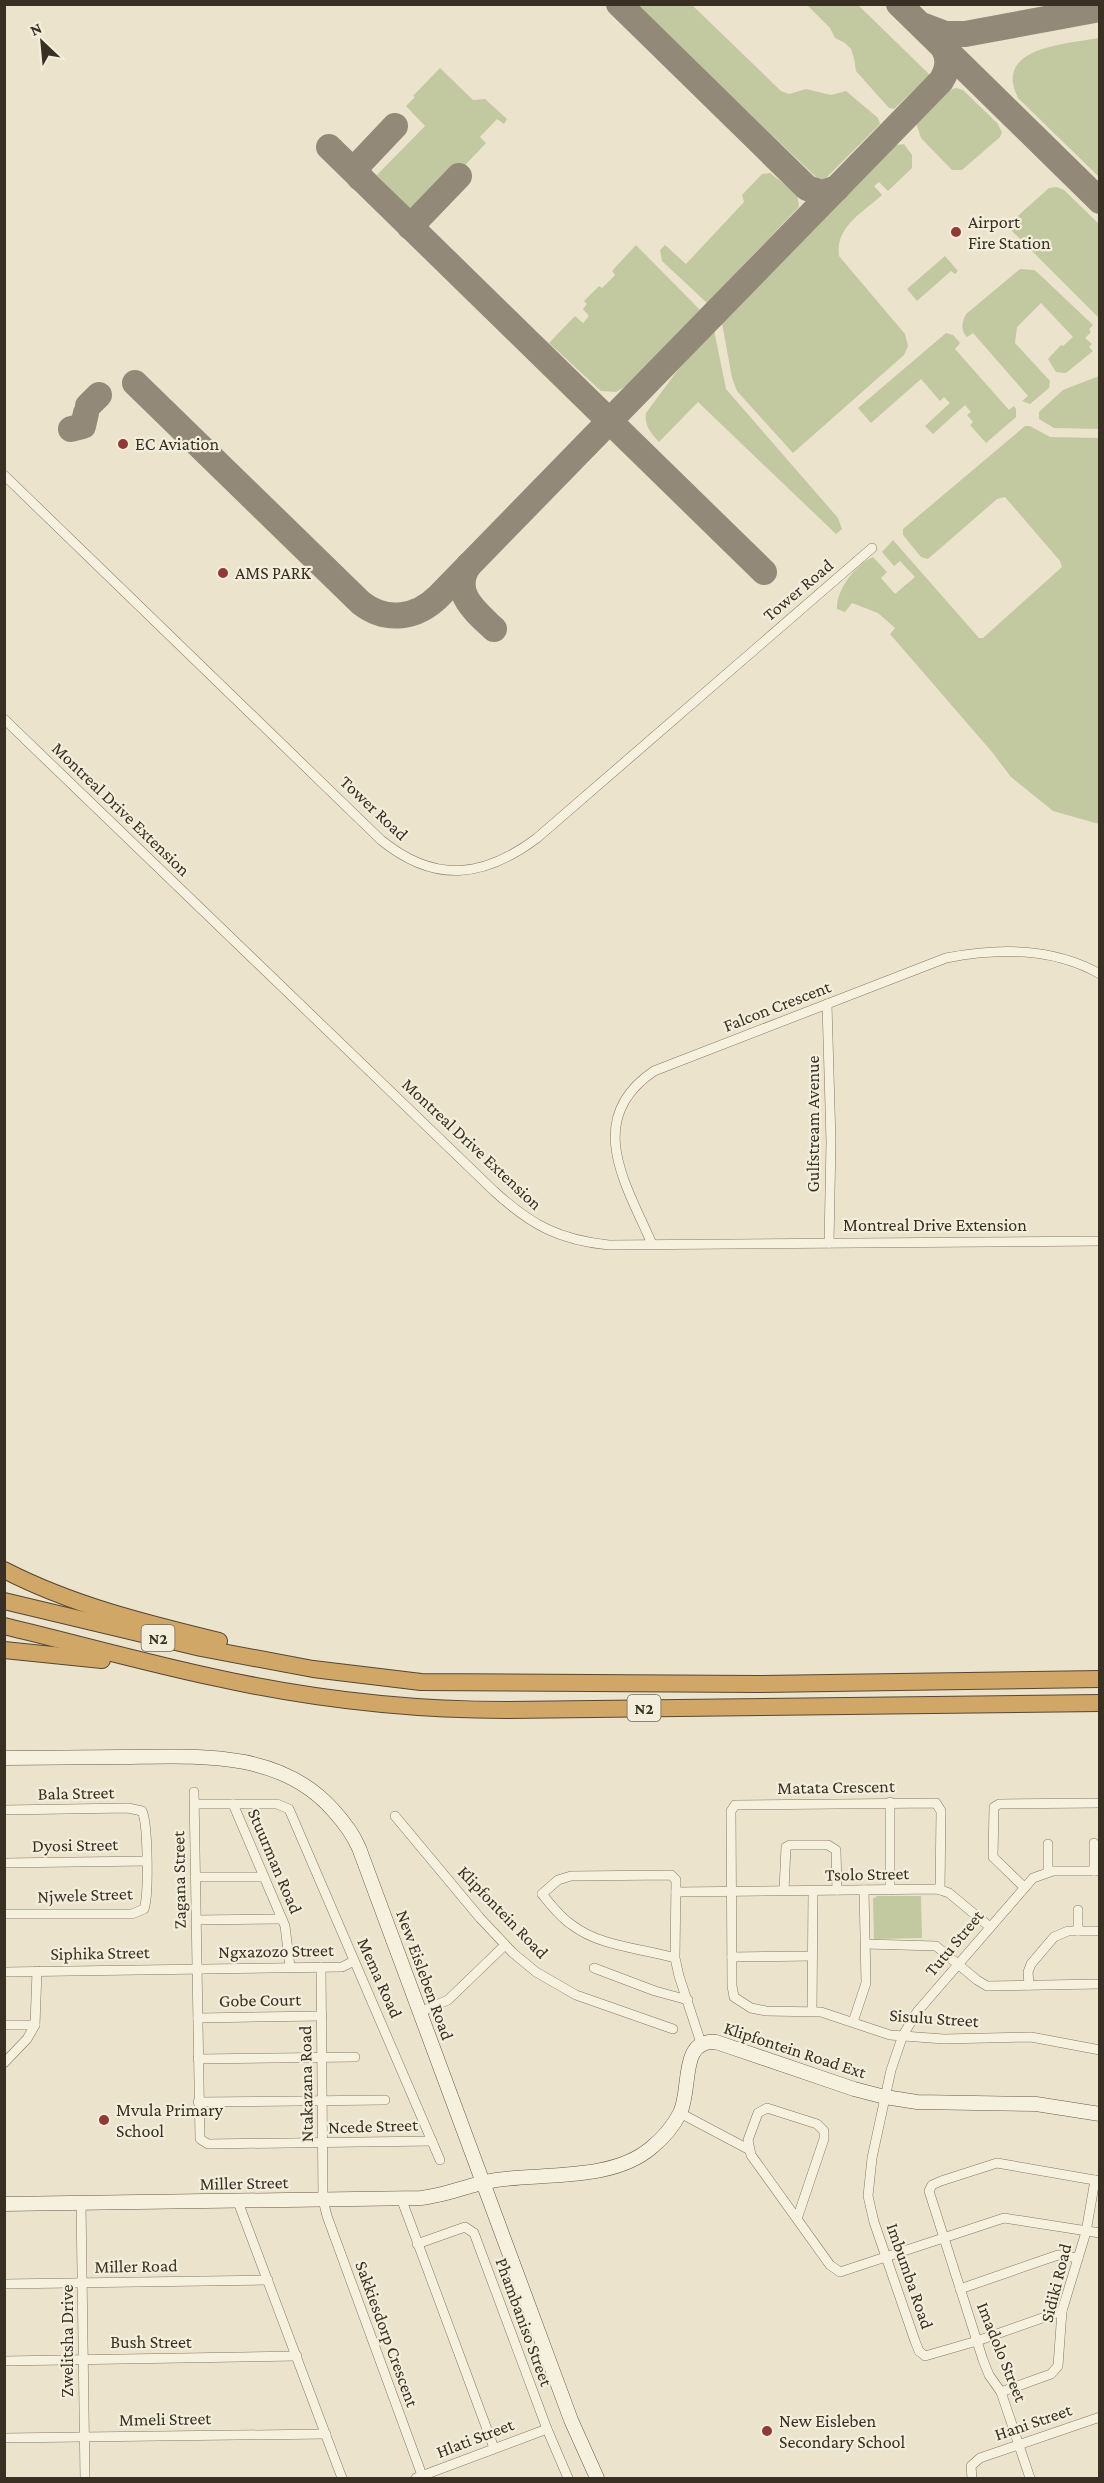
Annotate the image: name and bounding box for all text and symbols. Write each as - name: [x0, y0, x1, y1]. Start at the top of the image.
- north arrow: [12, 12, 72, 72]
- text: N: [27, 19, 44, 39]
- place label: Airport Fire Station: [968, 212, 1051, 253]
- marker: Airport Fire Station: [949, 225, 963, 239]
- place label: EC Aviation: [135, 434, 219, 454]
- marker: EC Aviation: [116, 437, 130, 451]
- street label: Tower Road: [759, 555, 837, 625]
- place label: AMS PARK: [235, 563, 312, 583]
- marker: AMS PARK: [216, 566, 230, 580]
- street label: Montreal Drive Extension: [48, 738, 194, 880]
- street label: Tower Road: [336, 772, 412, 845]
- street label: Falcon Crescent: [720, 976, 834, 1036]
- street label: Gulfstream Avenue: [803, 1055, 823, 1193]
- street label: Montreal Drive Extension: [398, 1074, 546, 1214]
- street label: Montreal Drive Extension: [843, 1215, 1027, 1235]
- road number: N2: [142, 1625, 174, 1651]
- road number: N2: [628, 1695, 660, 1721]
- street label: Matata Crescent: [777, 1776, 896, 1798]
- street label: Bala Street: [37, 1782, 116, 1804]
- street label: Stuurman Road: [244, 1805, 306, 1917]
- street label: Zagana Street: [168, 1830, 190, 1929]
- street label: Dyosi Street: [32, 1834, 119, 1856]
- street label: Klipfontein Road: [454, 1862, 553, 1963]
- street label: Tsolo Street: [825, 1863, 910, 1885]
- street label: Njwele Street: [37, 1883, 134, 1908]
- street label: Tutu Street: [921, 1905, 988, 1980]
- street label: New Eisleben Road: [392, 1907, 458, 2043]
- street label: Mema Road: [353, 1935, 407, 2022]
- street label: Ngxazozo Street: [218, 1940, 335, 1962]
- street label: Siphika Street: [50, 1942, 151, 1964]
- street label: Gobe Court: [219, 1989, 302, 2011]
- street label: Sisulu Street: [889, 2005, 980, 2031]
- street label: Klipfontein Road Ext: [721, 2018, 870, 2083]
- street label: Ntakazana Road: [295, 2025, 317, 2143]
- place label: Mvula Primary School: [116, 2100, 224, 2141]
- marker: Mvula Primary School: [97, 2113, 111, 2127]
- street label: Ncede Street: [328, 2114, 419, 2138]
- street label: Miller Street: [199, 2172, 290, 2194]
- street label: Imbumba Road: [883, 2220, 938, 2332]
- street label: Sidiki Road: [1037, 2241, 1076, 2324]
- street label: Miller Road: [94, 2255, 178, 2277]
- street label: Phambaniso Street: [492, 2255, 557, 2390]
- street label: Sakkiesdorp Crescent: [351, 2258, 423, 2411]
- street label: Zwelitsha Drive: [57, 2284, 77, 2397]
- street label: Imadolo Street: [973, 2299, 1031, 2406]
- street label: Bush Street: [110, 2332, 193, 2352]
- street label: Hani Street: [992, 2399, 1075, 2444]
- street label: Mmeli Street: [119, 2408, 212, 2430]
- place label: New Eisleben Secondary School: [779, 2411, 906, 2452]
- street label: Hlati Street: [434, 2414, 517, 2462]
- marker: New Eisleben Secondary School: [760, 2424, 774, 2438]

